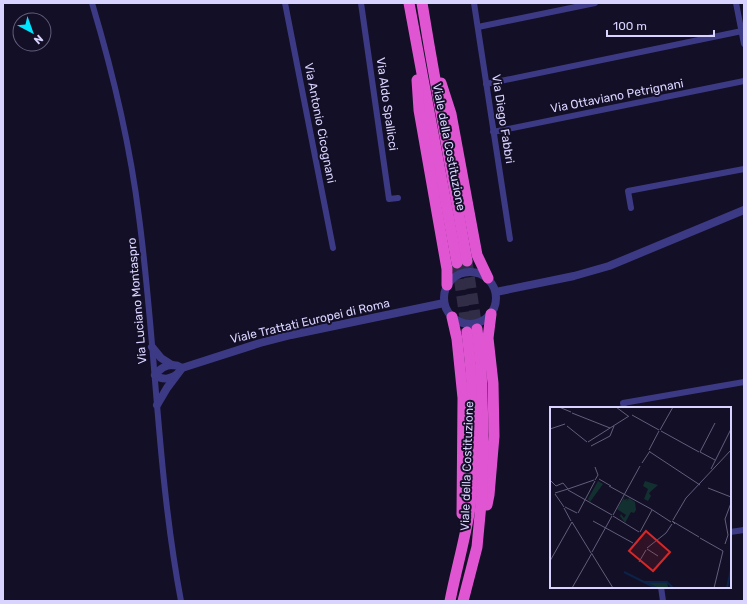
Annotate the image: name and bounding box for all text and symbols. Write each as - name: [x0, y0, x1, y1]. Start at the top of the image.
- north arrow: [12, 12, 52, 52]
- scale bar: [607, 12, 714, 38]
- text: 100 m: [613, 19, 647, 33]
- text: N: [31, 32, 45, 47]
- street label: Via Aldo Spallicci: [374, 56, 400, 152]
- street label: Via Antonio Cicognani: [301, 62, 339, 185]
- street label: Via Diego Fabbri: [489, 73, 517, 165]
- street label: Via Ottaviano Petrignani: [549, 76, 685, 116]
- street label: Viale della Costituzione: [430, 82, 468, 212]
- street label: Via Luciano Montaspro: [124, 237, 150, 365]
- street label: Viale Trattati Europei di Roma: [229, 296, 391, 346]
- street label: Viale della Costituzione: [458, 401, 476, 531]
- inset map: [550, 407, 731, 588]

